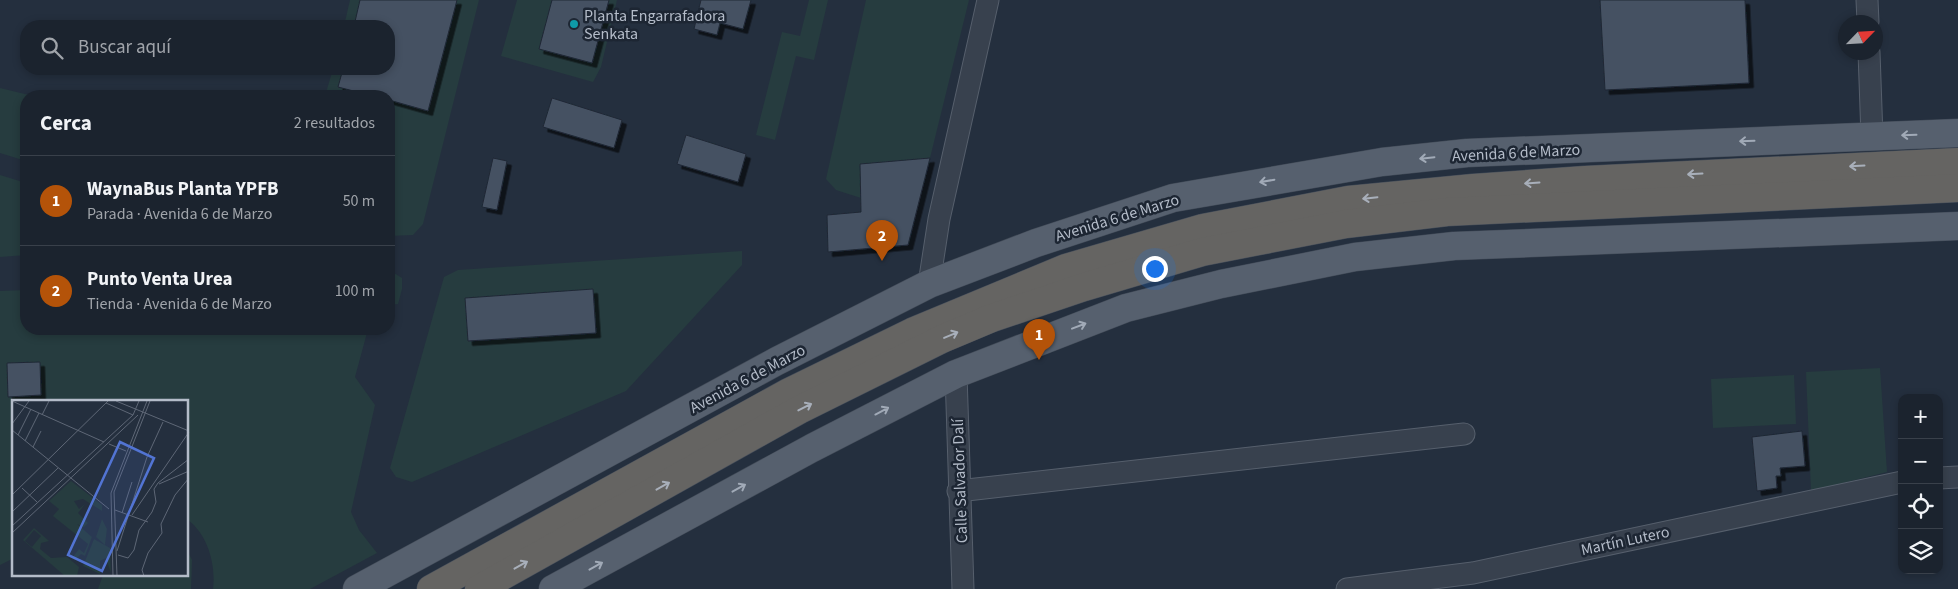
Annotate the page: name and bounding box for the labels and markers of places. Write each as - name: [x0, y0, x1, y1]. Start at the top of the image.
- place label: Planta Engarrafadora Senkata: [584, 5, 725, 45]
- marker: Planta Engarrafadora Senkata: [568, 18, 580, 30]
- pin: 2: [866, 220, 898, 261]
- pin: 1: [1023, 319, 1055, 360]

